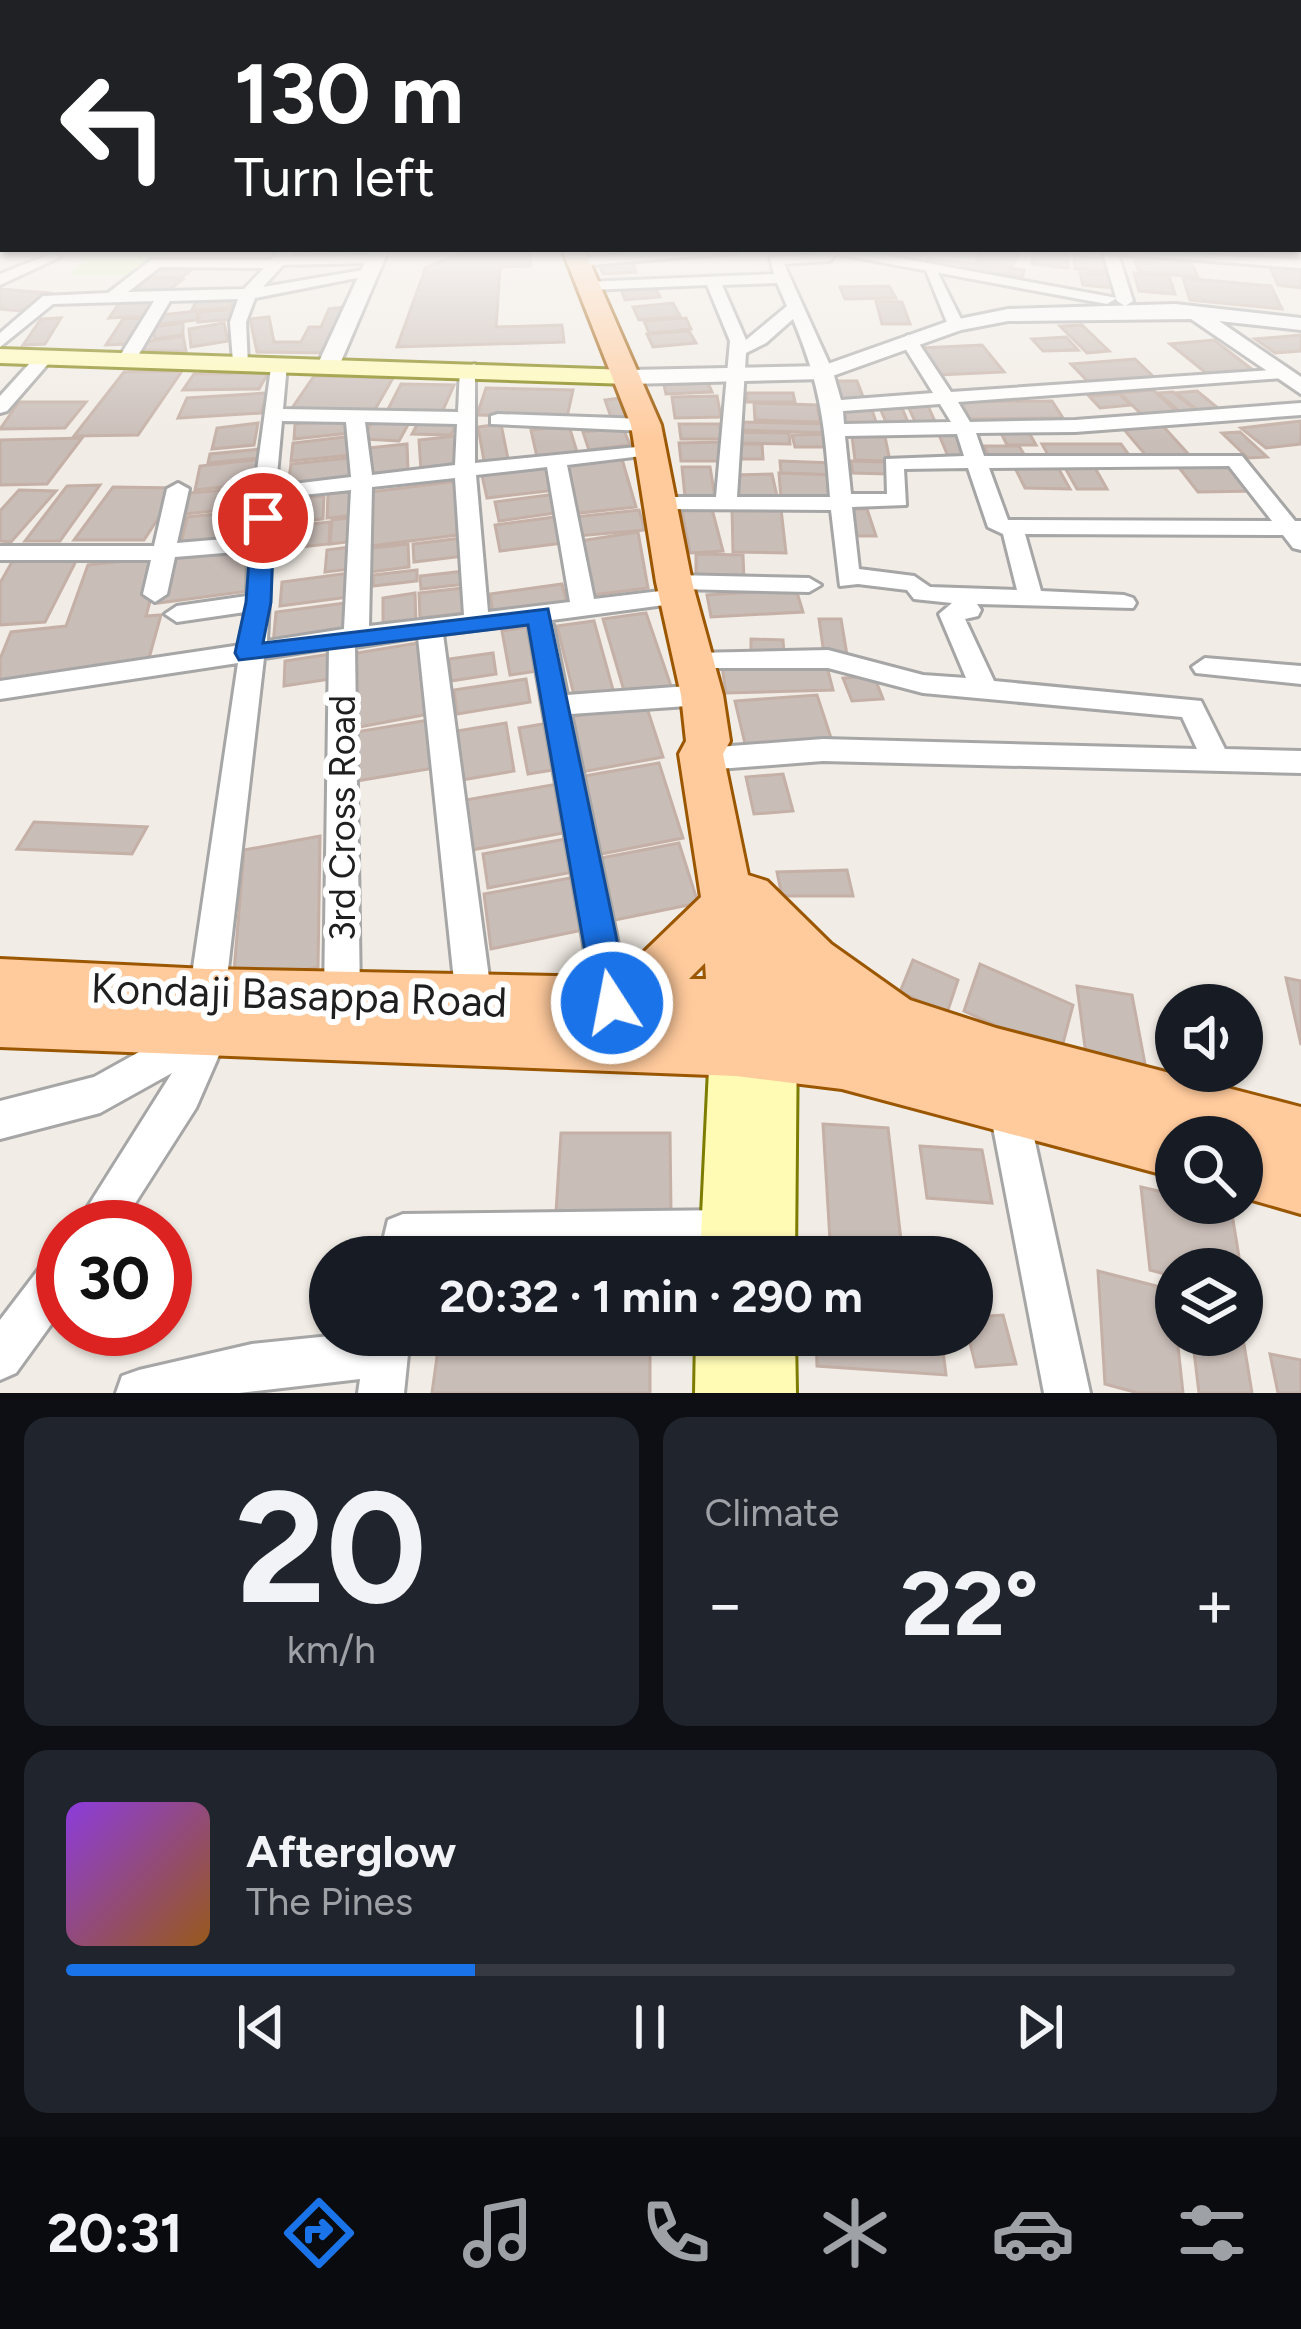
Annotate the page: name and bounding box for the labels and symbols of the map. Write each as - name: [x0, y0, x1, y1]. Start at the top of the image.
- pin: [212, 467, 314, 569]
- street label: 3rd Cross Road: [321, 695, 364, 941]
- position arrow: [549, 940, 675, 1066]
- street label: Kondaji Basappa Road: [90, 962, 508, 1028]
- speed limit sign: 30: [36, 1200, 192, 1356]

